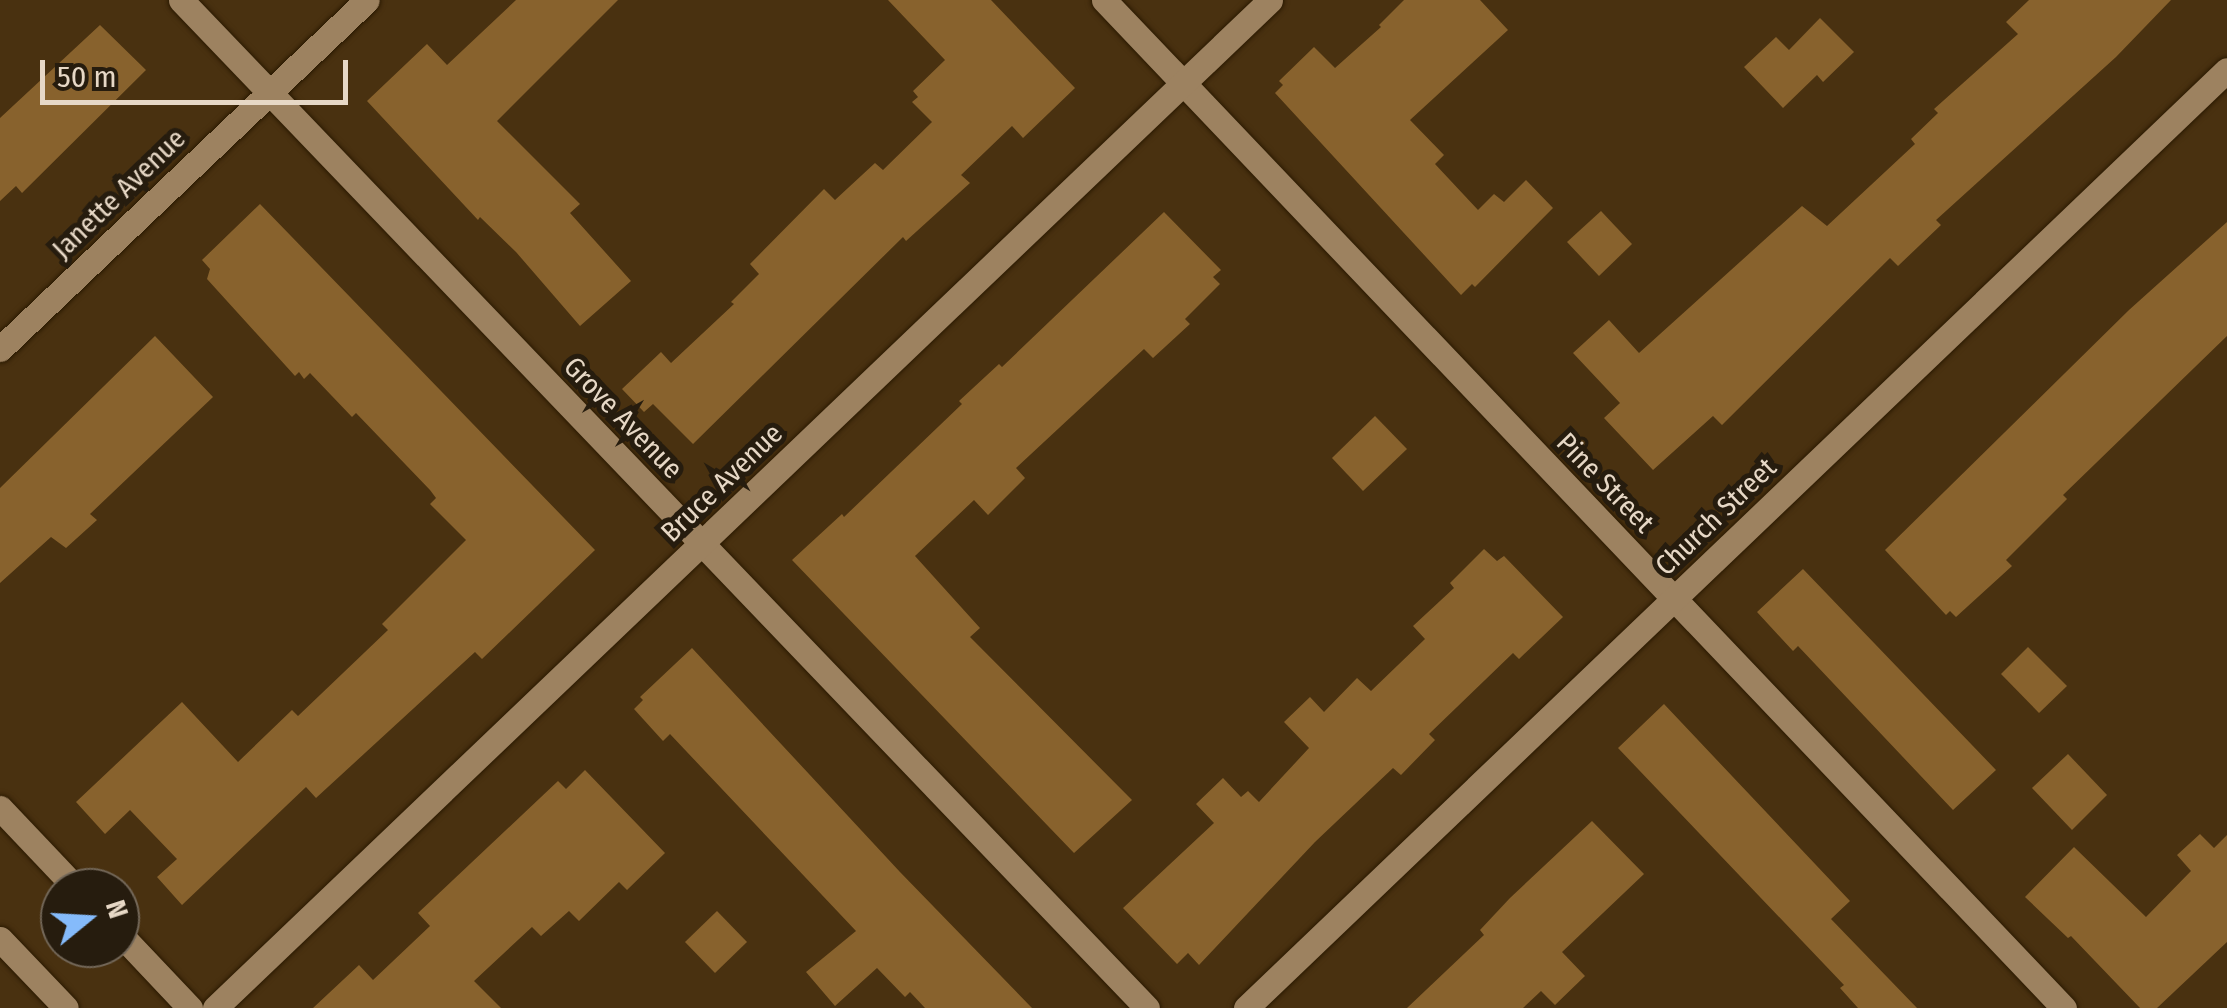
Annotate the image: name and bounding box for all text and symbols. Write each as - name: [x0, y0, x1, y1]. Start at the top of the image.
- scale bar: [45, 40, 352, 102]
- text: 50 m: [57, 59, 117, 95]
- street label: Janette Avenue: [45, 122, 193, 266]
- street label: Grove Avenue: [557, 350, 689, 486]
- street label: Bruce Avenue: [654, 417, 790, 549]
- street label: Pine Street: [1549, 426, 1661, 540]
- street label: Church Street: [1649, 451, 1783, 583]
- north arrow: [40, 868, 140, 968]
- text: N: [99, 896, 135, 922]

